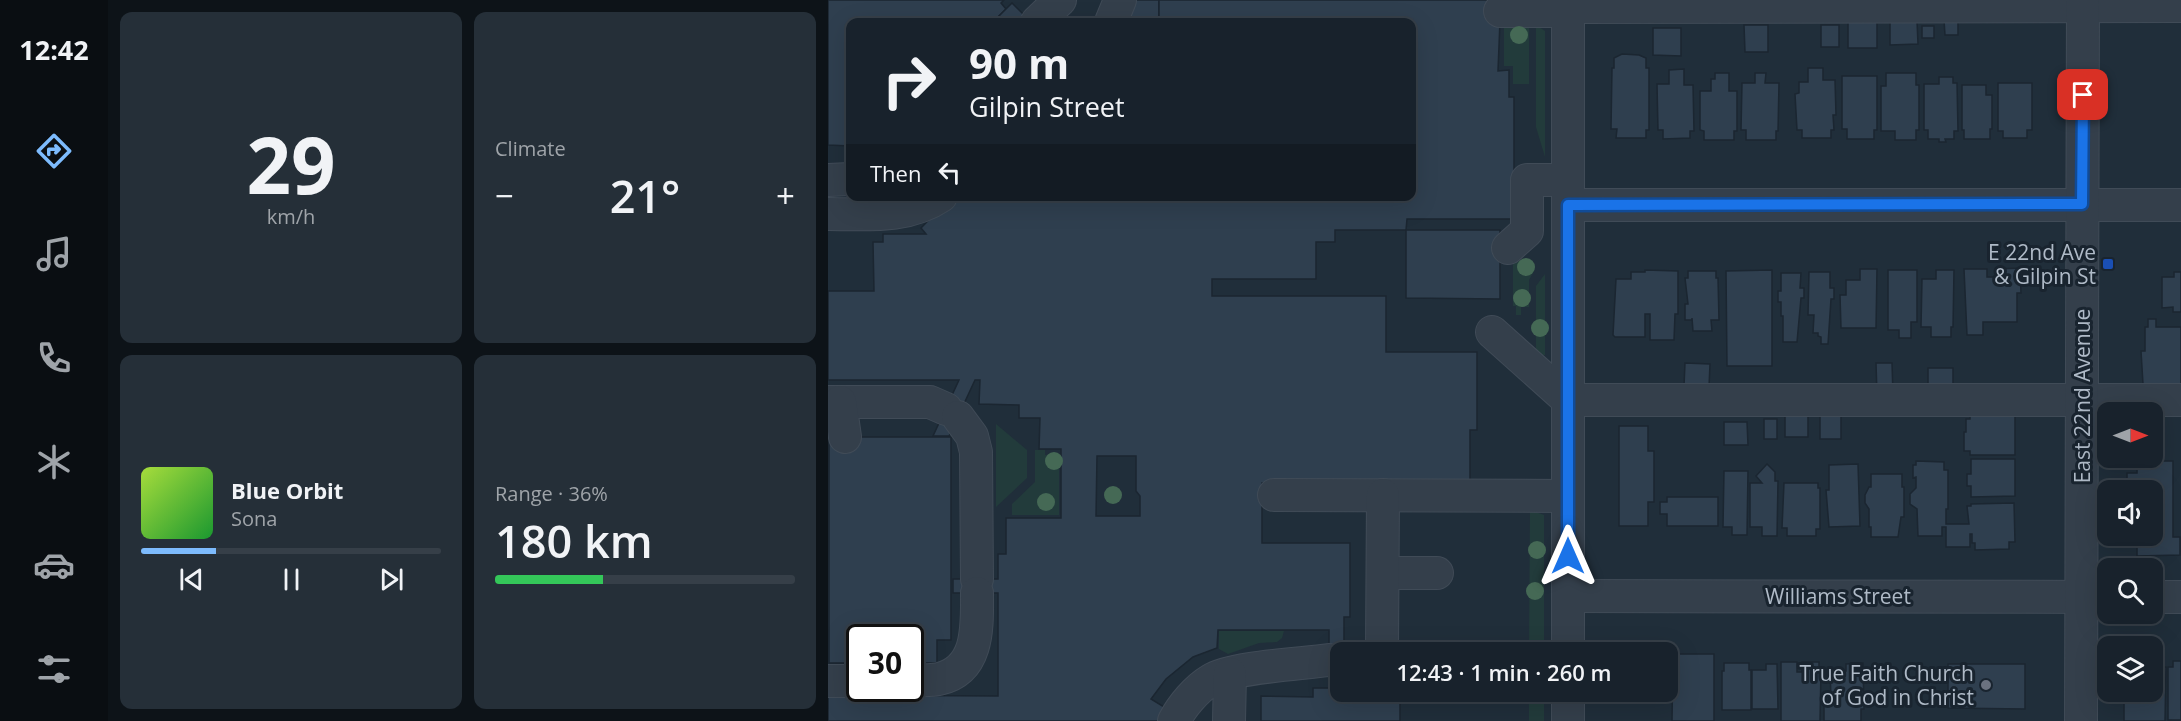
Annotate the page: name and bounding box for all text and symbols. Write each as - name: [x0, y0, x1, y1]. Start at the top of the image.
- text: 12:42: [19, 31, 89, 68]
- text: 90 m: [969, 34, 1069, 91]
- icon: right: [870, 42, 948, 120]
- pin: [2057, 69, 2108, 120]
- icon: arrive: [2066, 78, 2099, 111]
- text: Gilpin Street: [969, 88, 1125, 125]
- text: 29: [246, 111, 336, 217]
- icon: directions: [33, 130, 75, 172]
- text: Climate: [495, 135, 566, 162]
- icon: left: [933, 156, 966, 189]
- text: Then: [870, 158, 921, 188]
- text: 21°: [610, 165, 680, 226]
- text: −: [495, 173, 514, 218]
- text: +: [776, 173, 795, 218]
- text: km/h: [267, 203, 315, 230]
- icon: music: [33, 233, 75, 275]
- place label: E 22nd Ave & Gilpin St: [1988, 238, 2096, 290]
- marker: E 22nd Ave & Gilpin St: [2101, 257, 2115, 271]
- street label: East 22nd Avenue: [2068, 309, 2096, 483]
- icon: phone: [33, 337, 75, 379]
- north arrow: [2097, 402, 2163, 468]
- map controls: [2097, 402, 2163, 702]
- icon: climate: [33, 441, 75, 483]
- text: Blue Orbit: [231, 475, 343, 505]
- text: Range · 36%: [495, 480, 608, 507]
- button: sound: [2097, 480, 2163, 546]
- text: Sona: [231, 505, 277, 532]
- text: 180 km: [495, 510, 653, 571]
- position arrow: [1536, 524, 1600, 588]
- icon: car: [33, 544, 75, 586]
- button: search: [2097, 558, 2163, 624]
- icon: previous: [175, 563, 208, 596]
- icon: pause: [275, 563, 308, 596]
- icon: next: [375, 563, 408, 596]
- street label: Williams Street: [1765, 582, 1911, 610]
- speed limit sign: 30: [846, 624, 924, 702]
- button: layers: [2097, 636, 2163, 702]
- icon: filters: [33, 648, 75, 690]
- text: 12:43 · 1 min · 260 m: [1396, 657, 1612, 687]
- place label: True Faith Church of God in Christ: [1800, 659, 1974, 711]
- marker: True Faith Church of God in Christ: [1979, 678, 1993, 692]

